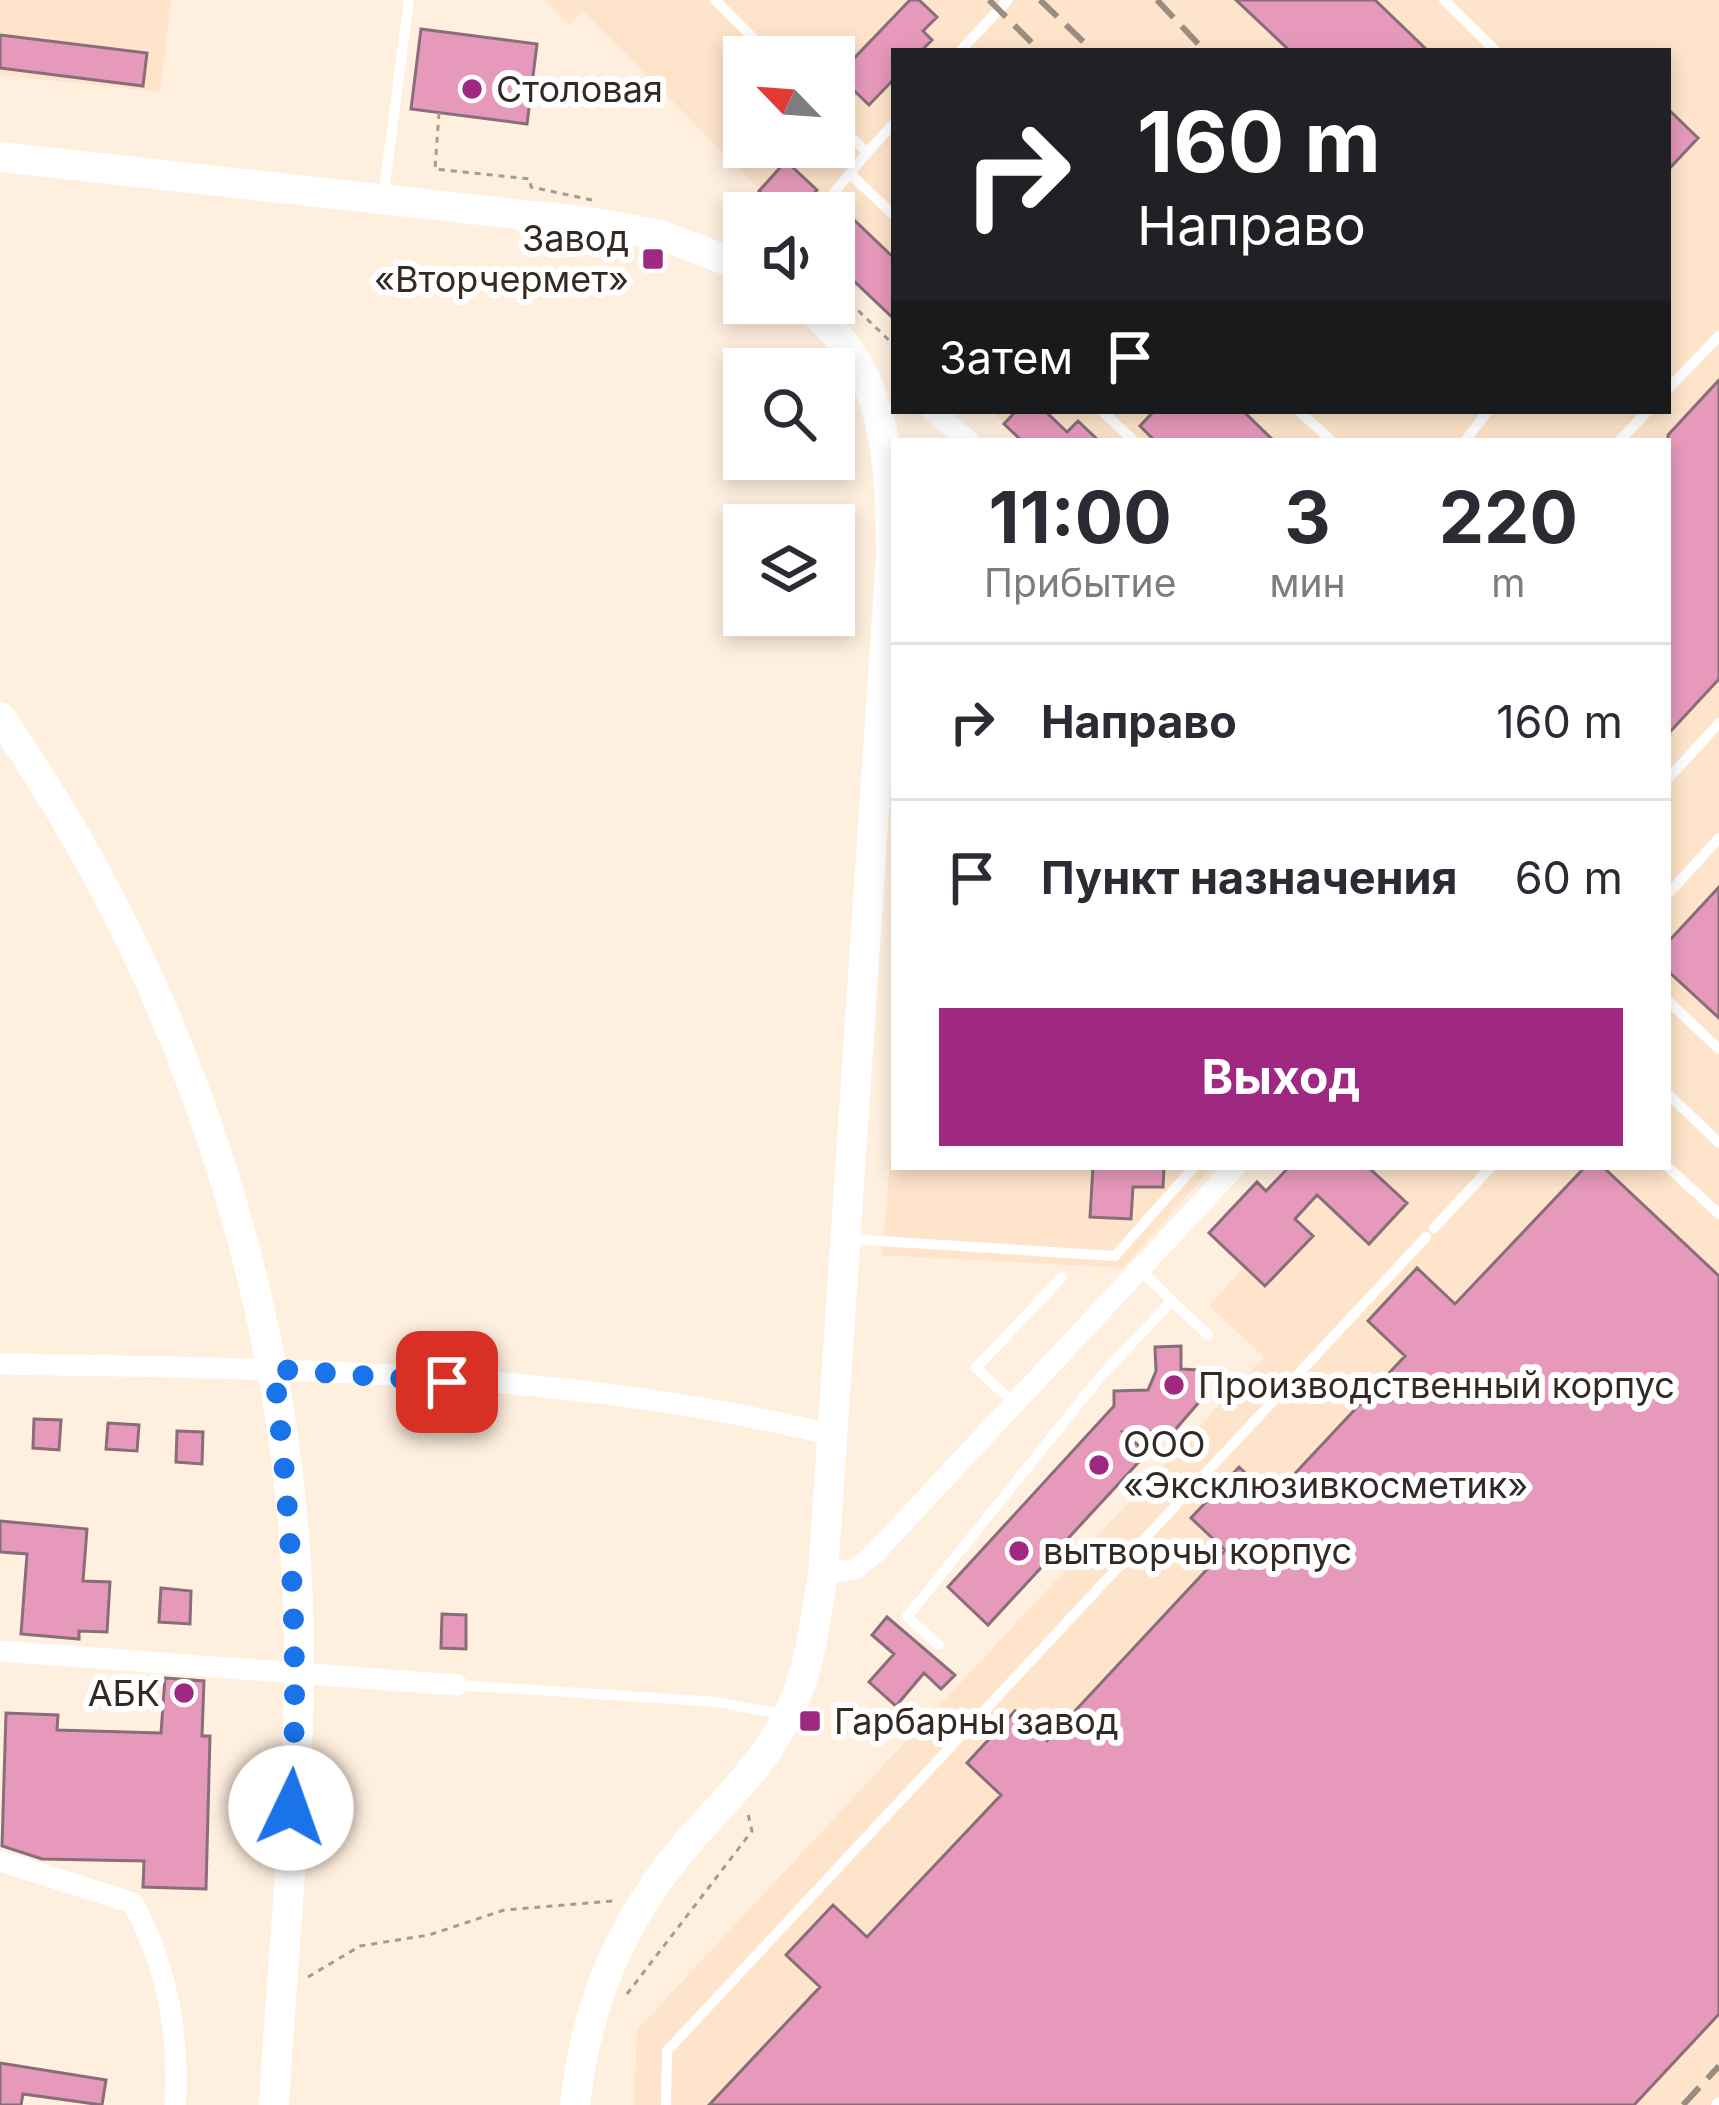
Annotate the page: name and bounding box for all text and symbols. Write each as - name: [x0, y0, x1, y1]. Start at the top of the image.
- north arrow: [723, 36, 855, 168]
- map controls: [723, 36, 855, 636]
- place label: Столовая: [496, 67, 663, 111]
- marker: Столовая: [459, 76, 485, 102]
- text: 160 m: [1137, 91, 1381, 192]
- icon: right: [939, 96, 1095, 252]
- button: sound: [723, 192, 855, 324]
- text: Направо: [1137, 193, 1366, 258]
- place label: Завод «Вторчермет»: [374, 216, 629, 301]
- marker: Завод «Вторчермет»: [640, 246, 666, 272]
- icon: arrive: [1097, 324, 1163, 390]
- text: Затем: [939, 330, 1073, 385]
- button: search: [723, 348, 855, 480]
- text: 11:00: [989, 473, 1172, 560]
- text: 3: [1284, 473, 1331, 560]
- text: 220: [1439, 473, 1578, 560]
- button: layers: [723, 504, 855, 636]
- text: Прибытие: [984, 559, 1176, 606]
- text: мин: [1269, 559, 1346, 606]
- text: m: [1491, 559, 1525, 606]
- icon: right: [939, 689, 1005, 755]
- text: Направо: [1041, 694, 1237, 749]
- text: 160 m: [1496, 694, 1623, 749]
- icon: arrive: [939, 845, 1005, 911]
- text: Пункт назначения: [1041, 850, 1458, 905]
- text: 60 m: [1515, 850, 1623, 905]
- button: Выход: [939, 1008, 1623, 1146]
- pin: [396, 1331, 498, 1433]
- icon: arrive: [414, 1349, 480, 1415]
- place label: Производственный корпус: [1198, 1363, 1675, 1407]
- marker: Производственный корпус: [1161, 1372, 1187, 1398]
- place label: ООО «Эксклюзивкосметик»: [1123, 1422, 1528, 1507]
- marker: ООО «Эксклюзивкосметик»: [1086, 1452, 1112, 1478]
- place label: вытворчы корпус: [1043, 1529, 1352, 1573]
- marker: вытворчы корпус: [1006, 1538, 1032, 1564]
- place label: АБК: [88, 1671, 160, 1715]
- marker: АБК: [171, 1680, 197, 1706]
- place label: Гарбарны завод: [834, 1699, 1118, 1743]
- marker: Гарбарны завод: [797, 1708, 823, 1734]
- position arrow: [228, 1745, 354, 1871]

